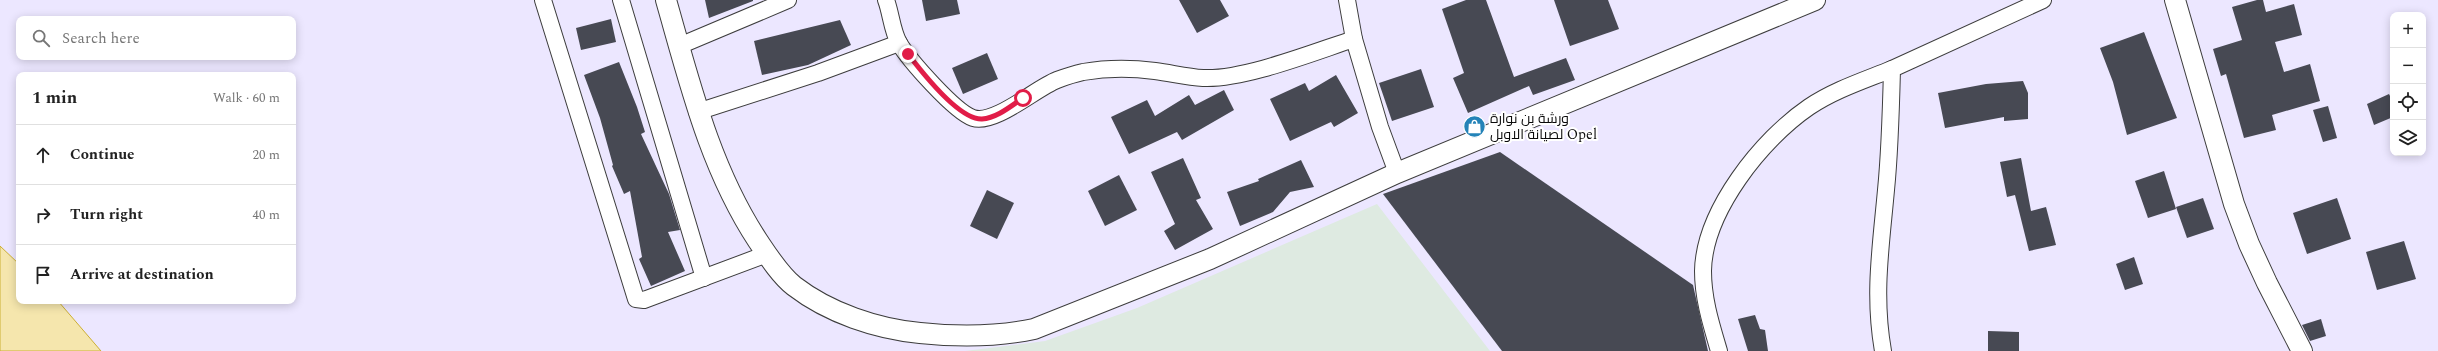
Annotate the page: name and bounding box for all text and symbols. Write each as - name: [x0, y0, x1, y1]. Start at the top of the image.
- map controls: [2390, 12, 2426, 156]
- button: +: [2390, 12, 2426, 48]
- search box: [16, 16, 296, 60]
- icon: search: [30, 27, 52, 49]
- text: Search here: [62, 27, 140, 50]
- route end: [899, 45, 917, 63]
- button: −: [2390, 48, 2426, 84]
- button: locate: [2390, 84, 2426, 120]
- text: 1 min: [32, 85, 77, 111]
- text: Walk · 60 m: [213, 88, 280, 108]
- route start: [1014, 89, 1032, 107]
- place label: ورشة بن نوارة لصيانة الاوبل Opel: [1490, 108, 1597, 145]
- shop icon: ورشة بن نوارة لصيانة الاوبل Opel: [1461, 113, 1487, 139]
- button: layers: [2390, 120, 2426, 156]
- text: Continue: [70, 143, 135, 166]
- icon: ahead: [32, 144, 54, 166]
- text: 20 m: [253, 145, 280, 165]
- text: Turn right: [70, 203, 143, 226]
- icon: right: [32, 204, 54, 226]
- text: 40 m: [253, 205, 280, 225]
- text: Arrive at destination: [70, 263, 214, 286]
- icon: arrive: [32, 264, 54, 286]

